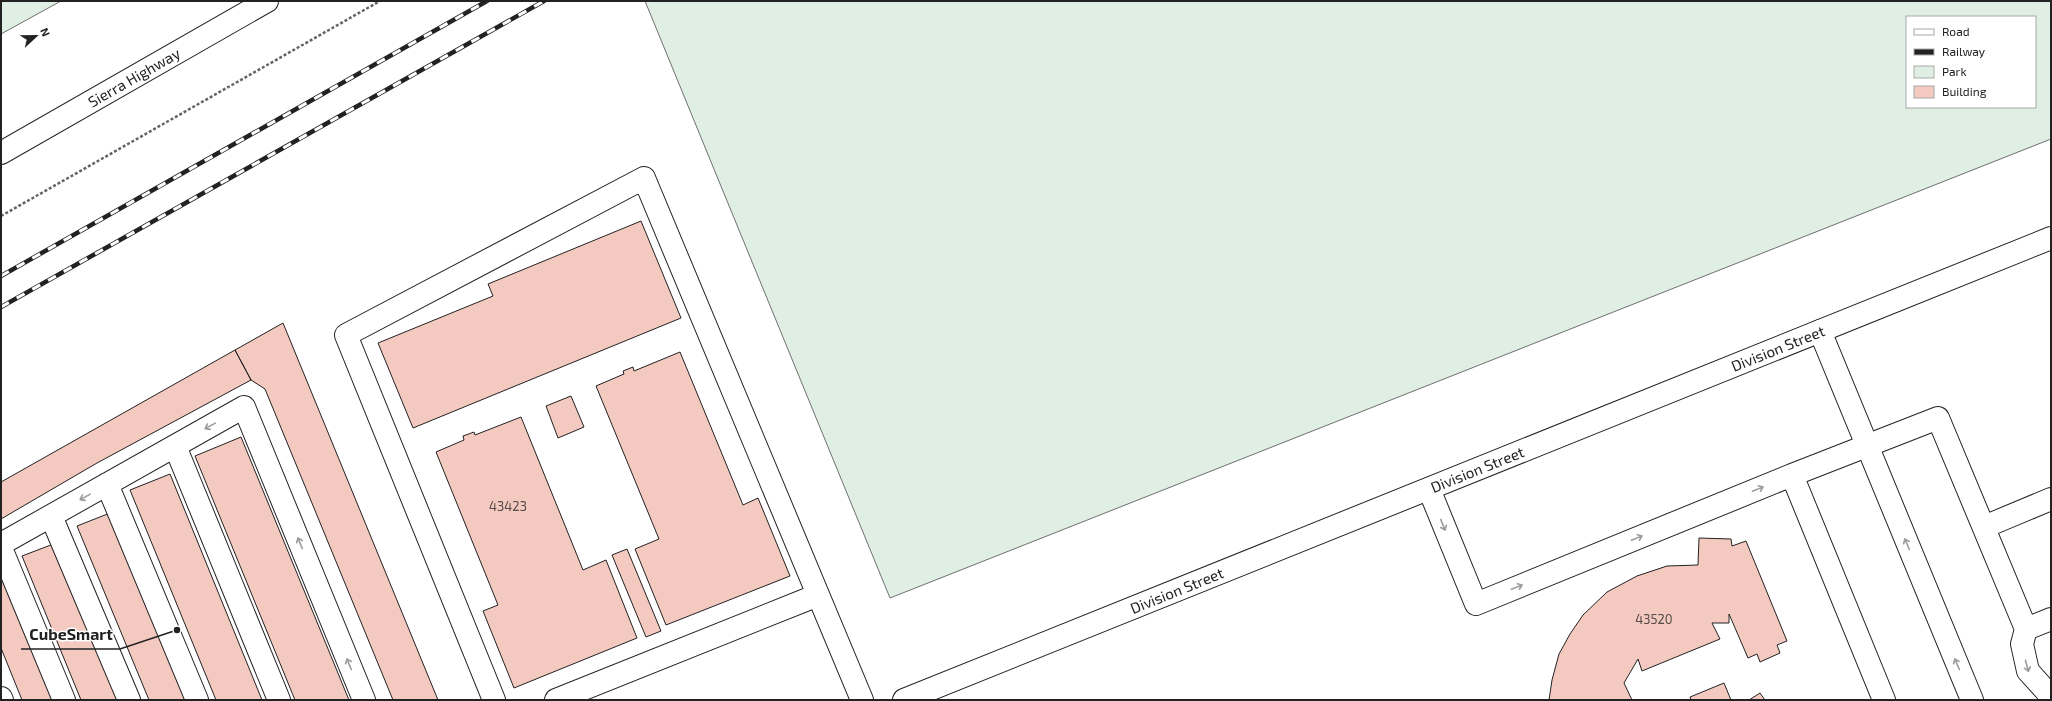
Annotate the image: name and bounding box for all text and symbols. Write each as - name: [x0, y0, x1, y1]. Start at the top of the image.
- north arrow: [16, 16, 56, 56]
- legend: [1906, 16, 2036, 108]
- text: Road: [1942, 24, 1970, 38]
- text: N: [38, 26, 53, 38]
- street label: Sierra Highway: [85, 44, 183, 111]
- text: Railway: [1942, 44, 1986, 58]
- text: Park: [1942, 64, 1967, 78]
- text: Building: [1942, 84, 1987, 98]
- street label: Division Street: [1728, 321, 1827, 375]
- one-way arrow: [205, 423, 217, 431]
- street label: Division Street: [1428, 442, 1527, 496]
- one-way arrow: [1751, 485, 1763, 493]
- one-way arrow: [79, 493, 91, 501]
- house number: 43423: [489, 498, 527, 514]
- one-way arrow: [1440, 518, 1448, 530]
- one-way arrow: [1631, 534, 1643, 542]
- one-way arrow: [296, 538, 303, 550]
- one-way arrow: [1903, 538, 1910, 550]
- street label: Division Street: [1127, 563, 1226, 617]
- one-way arrow: [1510, 583, 1522, 591]
- house number: 43520: [1635, 611, 1673, 627]
- callout: CubeSmart: [21, 621, 120, 649]
- text: CubeSmart: [29, 624, 113, 643]
- one-way arrow: [345, 658, 352, 670]
- one-way arrow: [1953, 658, 1960, 670]
- one-way arrow: [2024, 659, 2031, 672]

